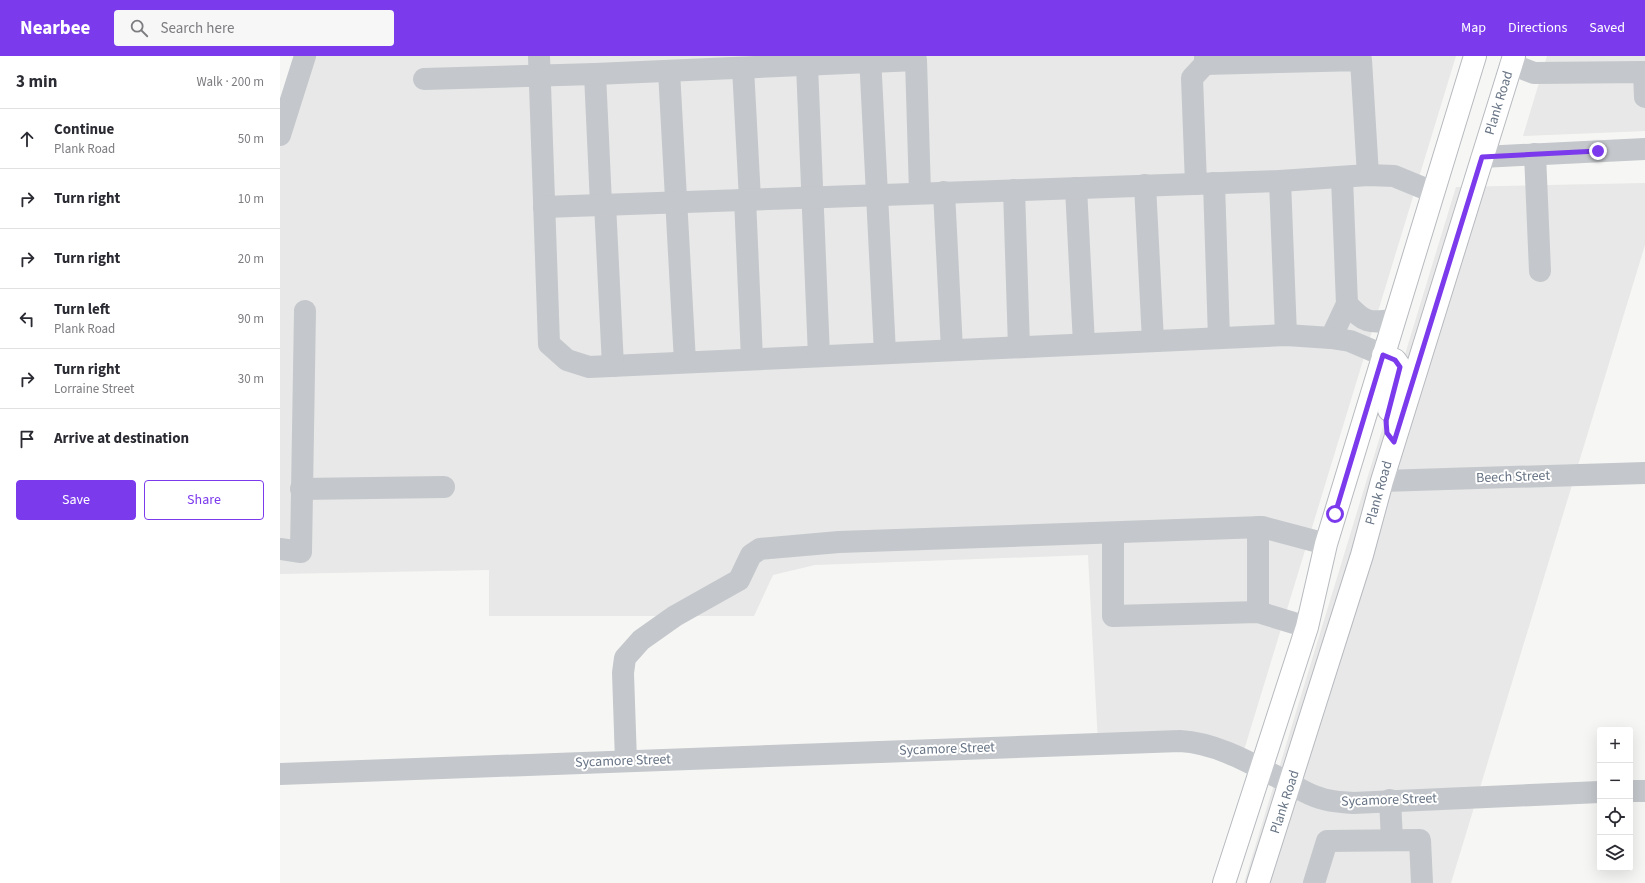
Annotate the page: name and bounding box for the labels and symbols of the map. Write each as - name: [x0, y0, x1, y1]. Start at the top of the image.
- street label: Plank Road: [1480, 69, 1518, 137]
- route end: [1589, 142, 1607, 160]
- street label: Plank Road: [1360, 459, 1398, 527]
- street label: Beech Street: [1476, 466, 1551, 488]
- route start: [1326, 505, 1344, 523]
- street label: Sycamore Street: [899, 737, 996, 761]
- street label: Sycamore Street: [575, 749, 672, 773]
- street label: Plank Road: [1265, 768, 1305, 836]
- street label: Sycamore Street: [1341, 788, 1438, 812]

